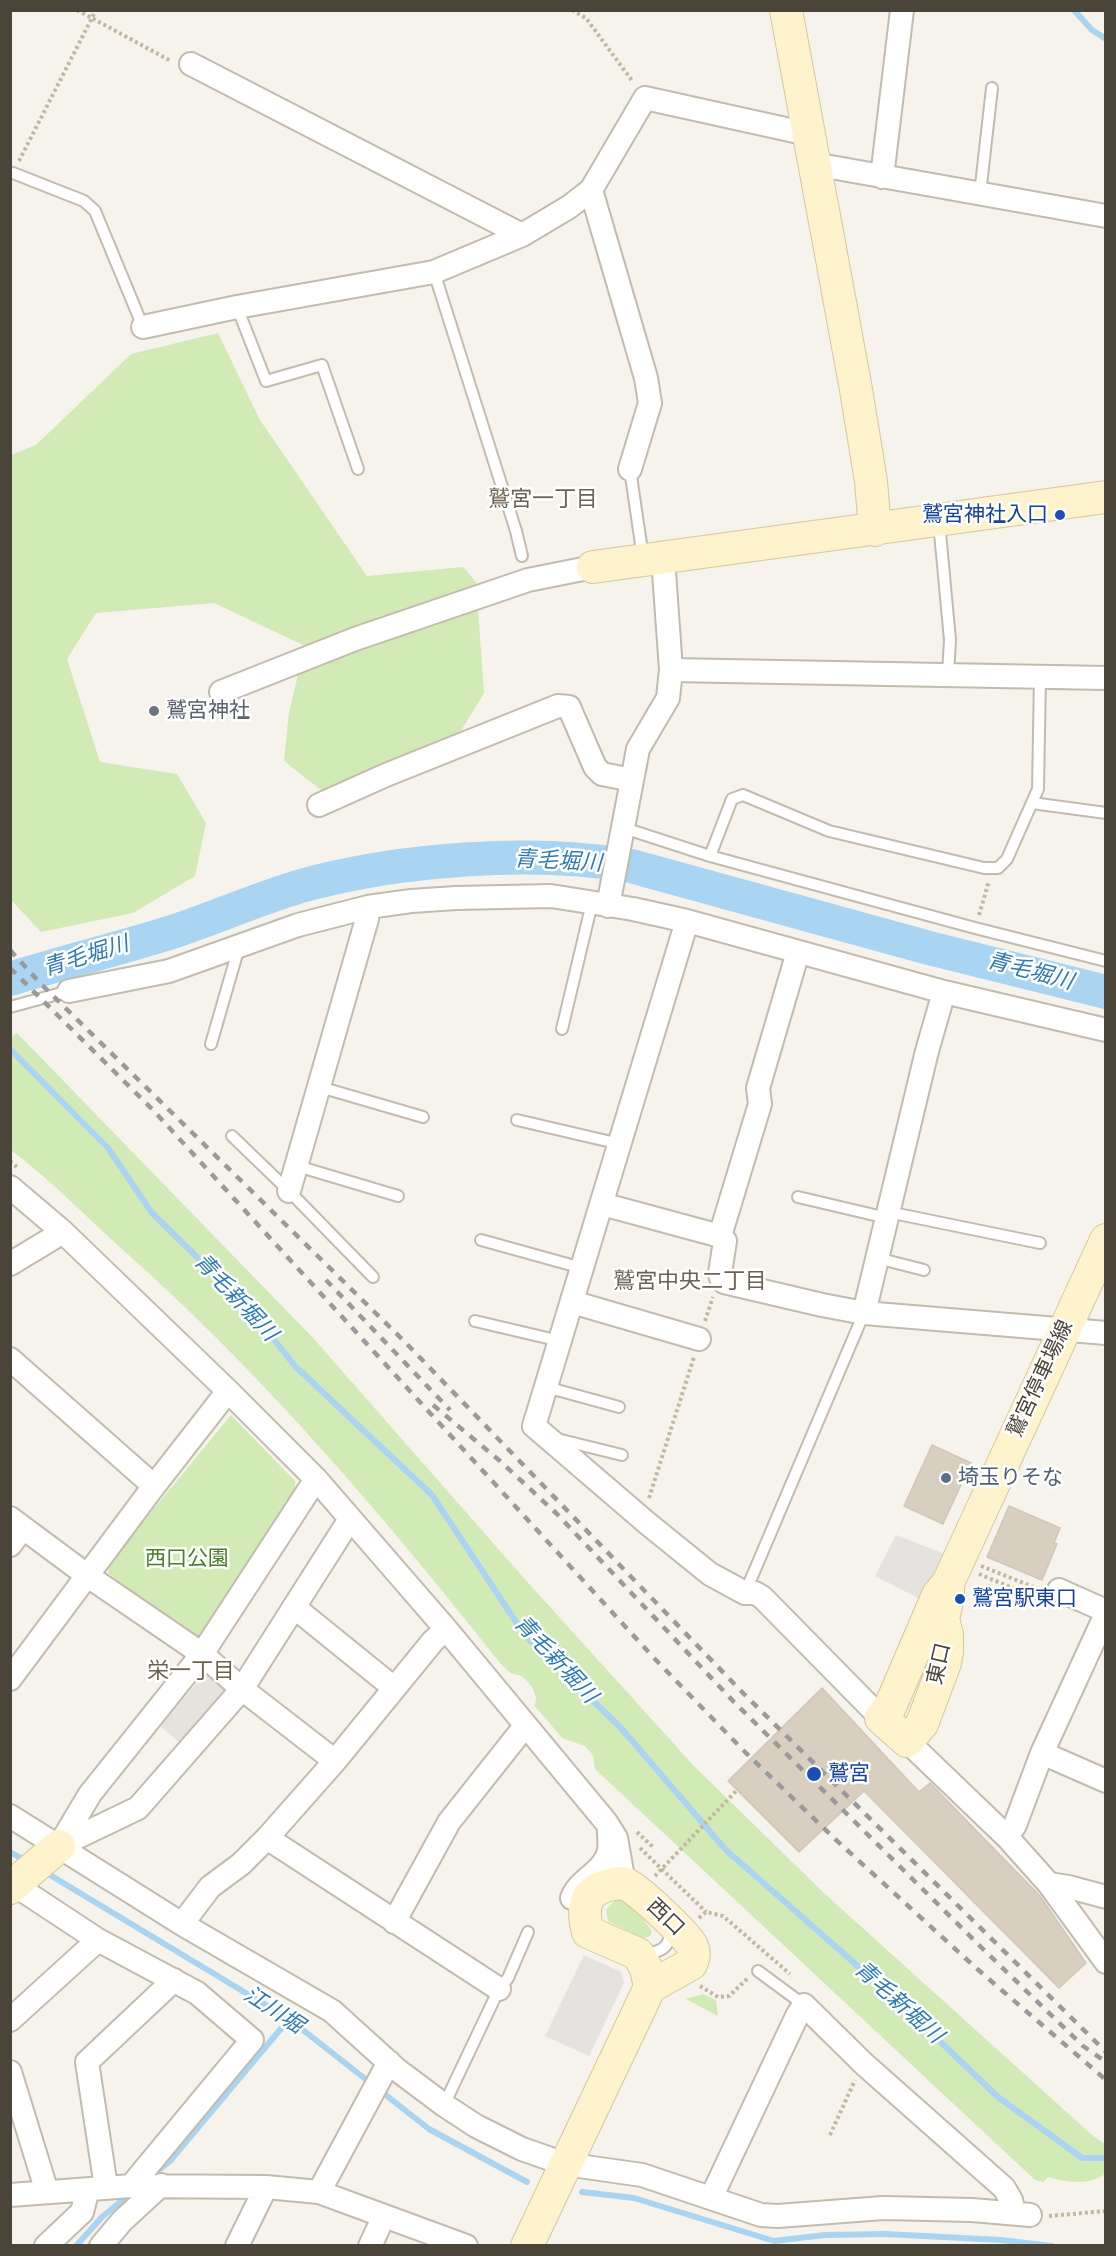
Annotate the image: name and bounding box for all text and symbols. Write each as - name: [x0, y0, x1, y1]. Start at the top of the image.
- district label: 鷲宮一丁目: [488, 487, 598, 513]
- place label: 鷲宮神社入口: [922, 502, 1048, 528]
- marker: 鷲宮神社入口: [1053, 508, 1067, 522]
- place label: 鷲宮神社: [166, 698, 250, 724]
- marker: 鷲宮神社: [147, 704, 161, 718]
- water label: 青毛堀川: [513, 847, 603, 877]
- water label: 青毛堀川: [40, 932, 132, 982]
- water label: 青毛堀川: [984, 948, 1076, 996]
- water label: 青毛新堀川: [188, 1249, 282, 1347]
- district label: 鷲宮中央二丁目: [613, 1269, 767, 1295]
- street label: 鷲宮停車場線: [1003, 1317, 1079, 1441]
- place label: 埼玉りそな: [958, 1465, 1063, 1491]
- marker: 埼玉りそな: [939, 1471, 953, 1485]
- park label: 西口公園: [145, 1546, 229, 1572]
- place label: 鷲宮駅東口: [972, 1586, 1077, 1612]
- marker: 鷲宮駅東口: [953, 1592, 967, 1606]
- water label: 青毛新堀川: [508, 1611, 602, 1709]
- street label: 東口: [923, 1641, 957, 1687]
- district label: 栄一丁目: [147, 1659, 235, 1685]
- place label: 鷲宮: [828, 1761, 870, 1787]
- marker: 鷲宮: [805, 1765, 823, 1783]
- street label: 西口: [641, 1894, 689, 1942]
- water label: 青毛新堀川: [848, 1956, 948, 2050]
- water label: 江川堀: [238, 1982, 308, 2040]

